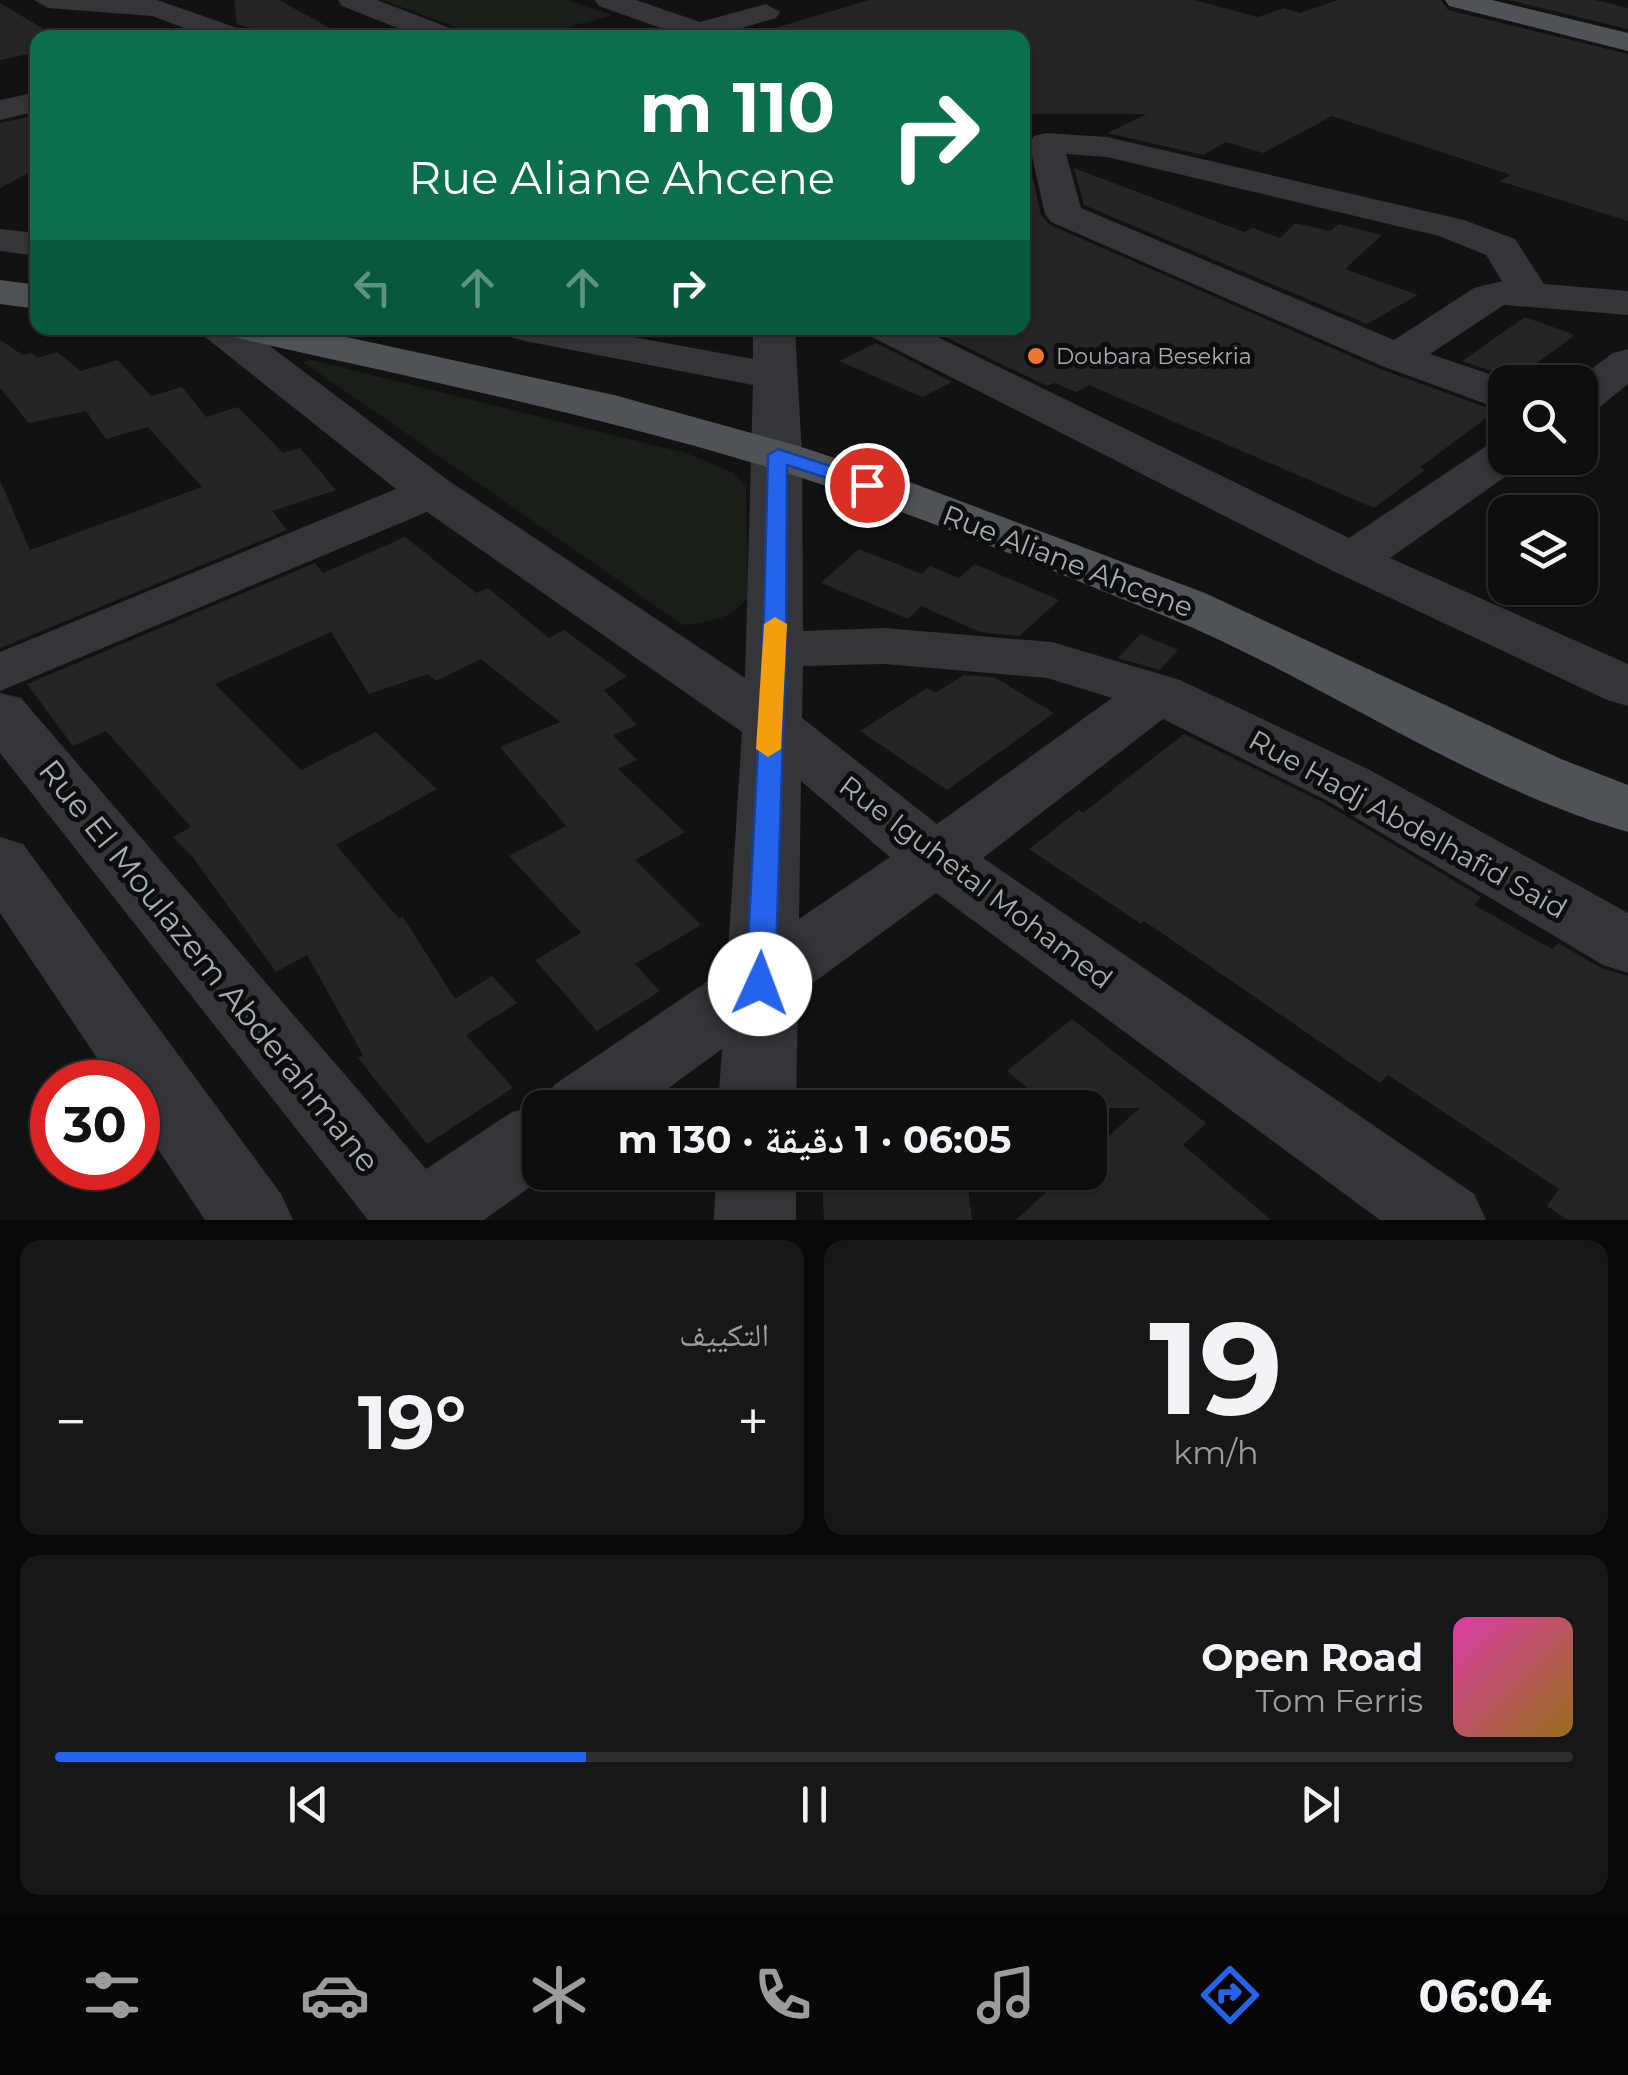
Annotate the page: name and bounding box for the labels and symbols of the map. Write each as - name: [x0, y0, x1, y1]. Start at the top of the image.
- place label: Doubara Besekria: [1056, 343, 1252, 370]
- marker: Doubara Besekria: [1025, 345, 1047, 367]
- pin: [825, 443, 910, 528]
- street label: Rue Aliane Ahcene: [938, 498, 1198, 624]
- street label: Rue Hadj Abdelhafid Said: [1243, 722, 1573, 926]
- street label: Rue El Moulazem Abderahmane: [31, 752, 388, 1180]
- street label: Rue Iguhetal Mohamed: [833, 768, 1119, 996]
- position arrow: [708, 932, 812, 1036]
- speed limit sign: 30: [30, 1060, 160, 1190]

